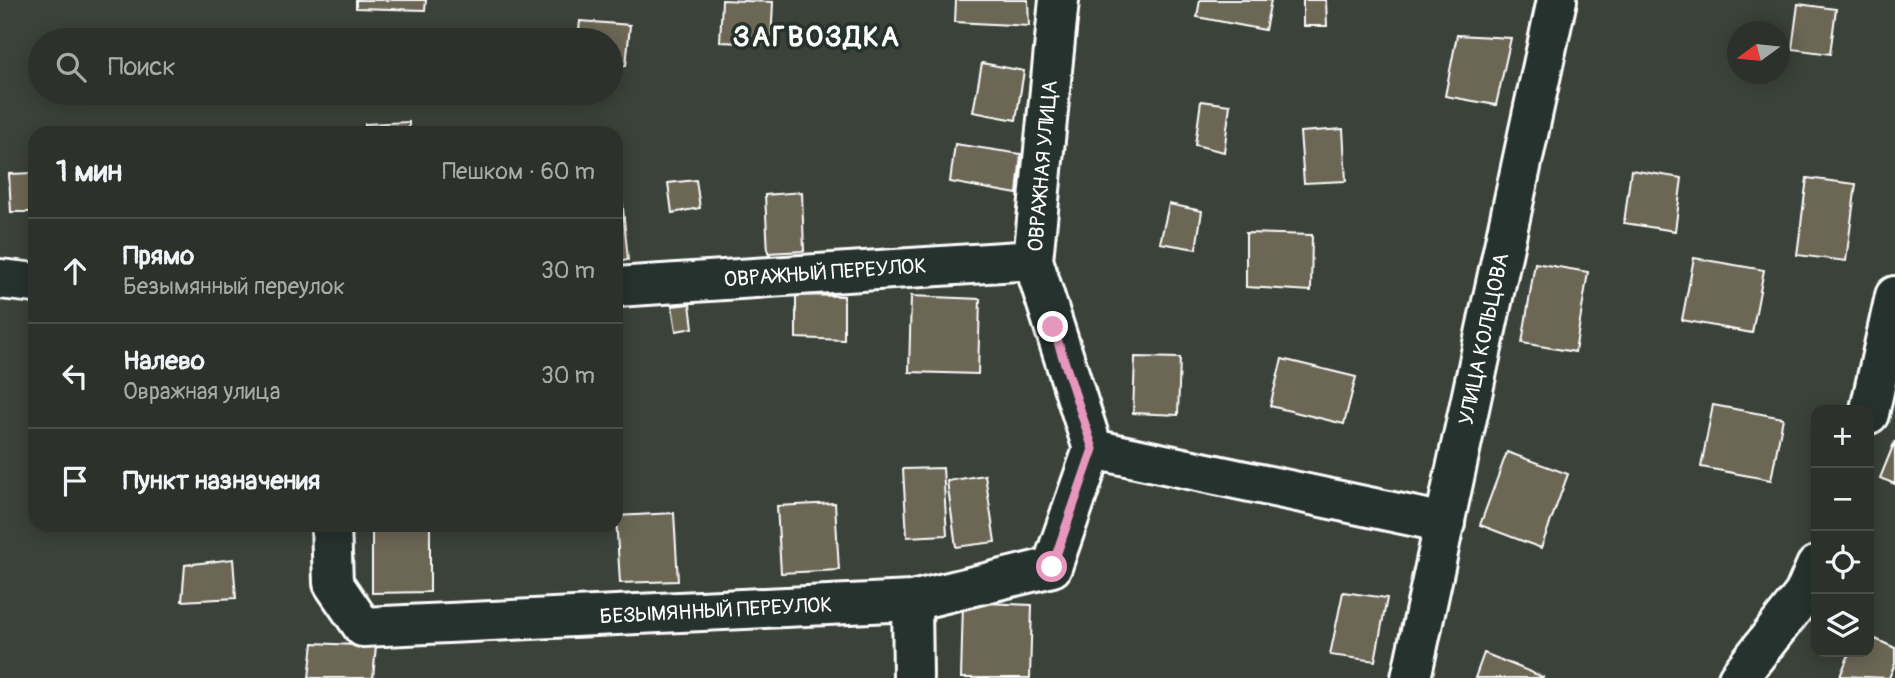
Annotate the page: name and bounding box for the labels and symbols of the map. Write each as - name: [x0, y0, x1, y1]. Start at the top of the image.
- district label: ЗАГВОЗДКА: [733, 20, 901, 55]
- north arrow: [1727, 21, 1790, 84]
- street label: ОВРАЖНАЯ УЛИЦА: [1022, 79, 1064, 253]
- street label: УЛИЦА КОЛЬЦОВА: [1453, 250, 1515, 428]
- street label: ОВРАЖНЫЙ ПЕРЕУЛОК: [723, 252, 927, 294]
- route end: [1037, 311, 1068, 342]
- route start: [1036, 551, 1067, 582]
- street label: БЕЗЫМЯННЫЙ ПЕРЕУЛОК: [599, 591, 833, 631]

